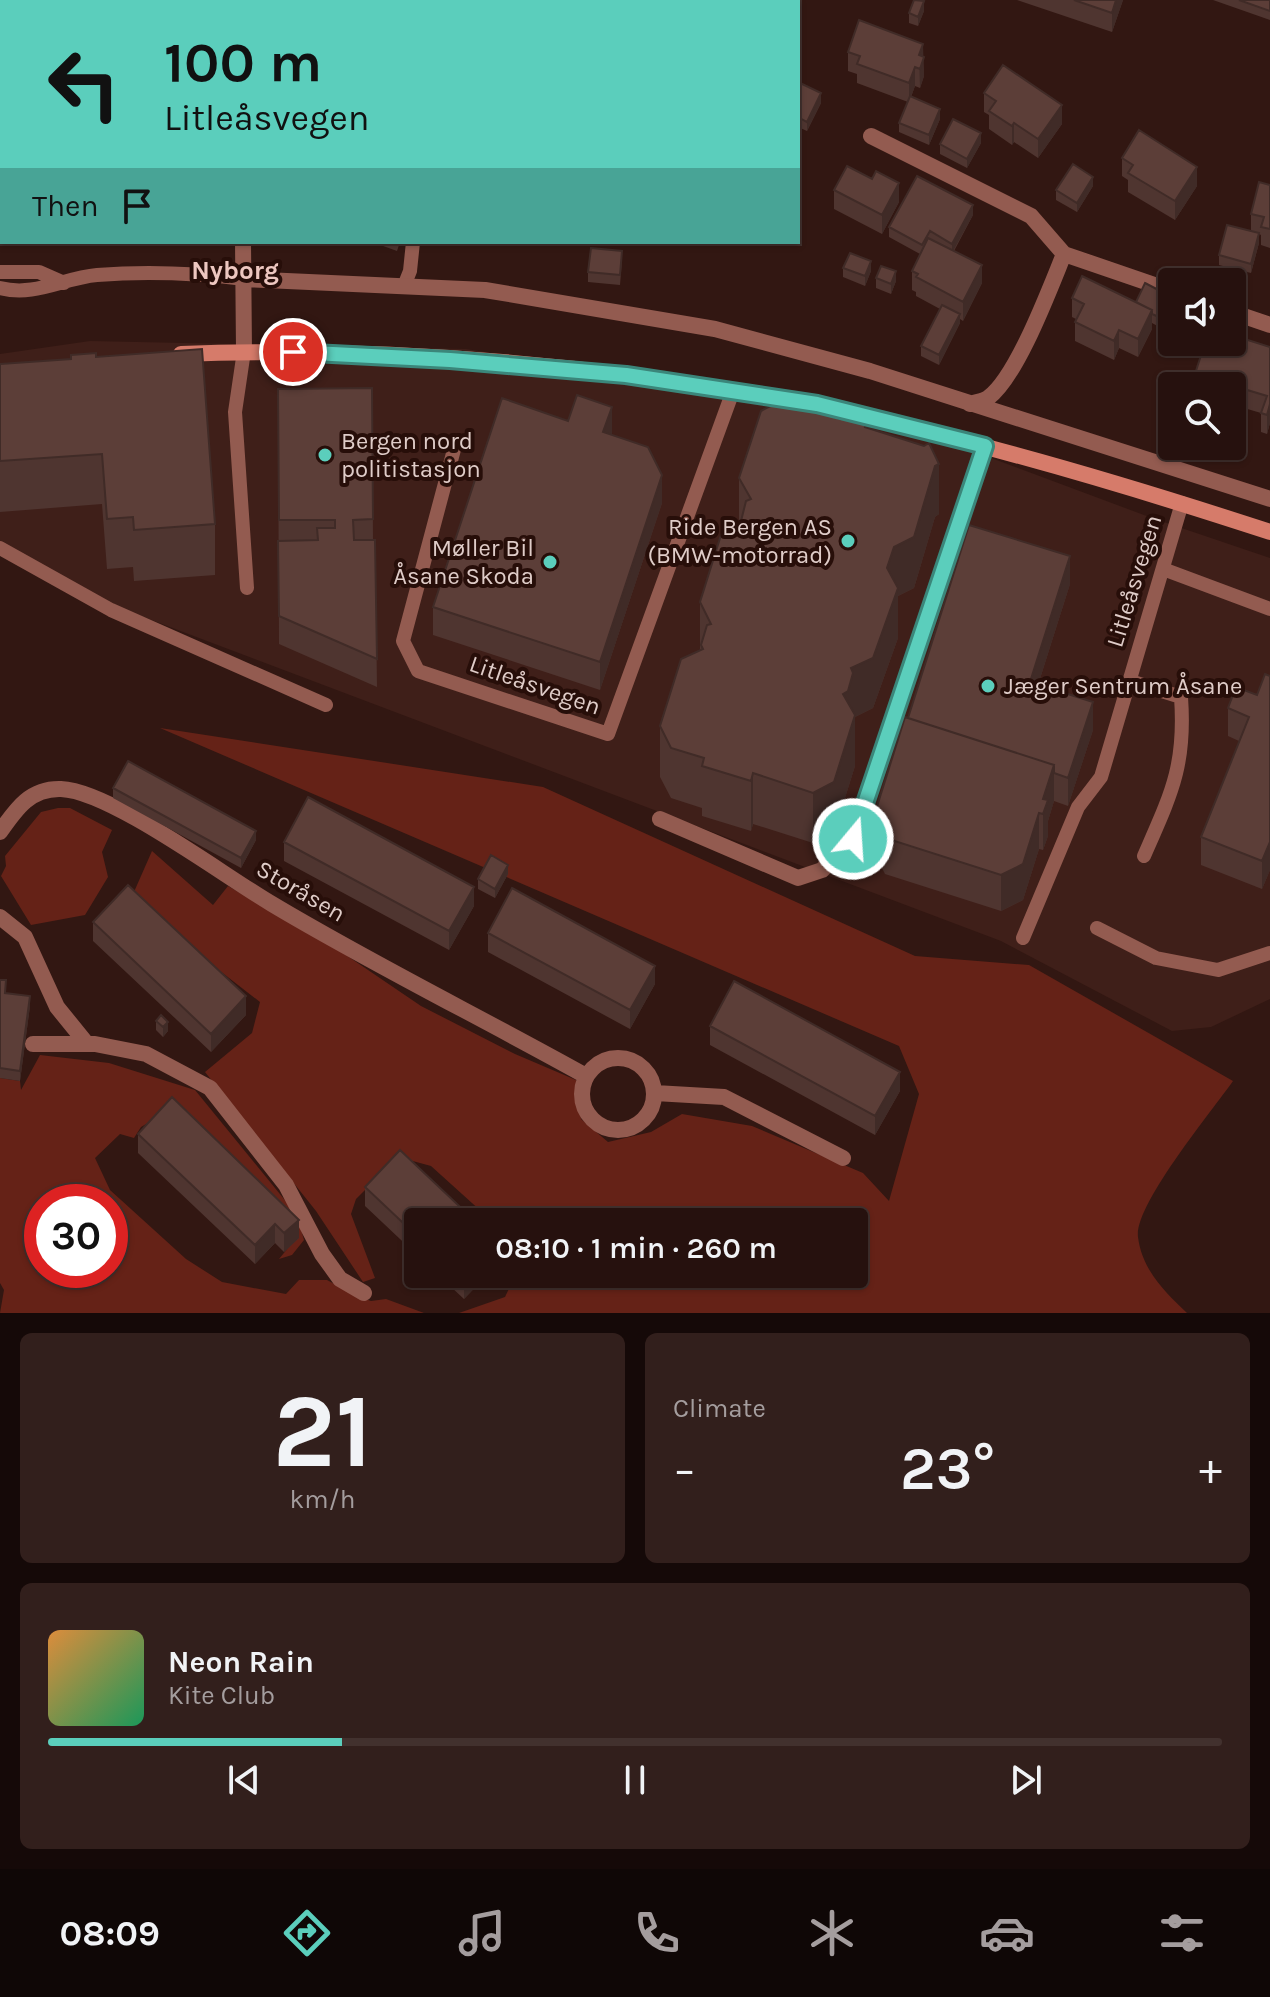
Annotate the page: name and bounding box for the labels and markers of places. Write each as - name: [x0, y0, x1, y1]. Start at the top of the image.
- pin: [259, 318, 327, 386]
- place label: Bergen nord politistasjon: [341, 427, 481, 483]
- marker: Bergen nord politistasjon: [316, 446, 334, 464]
- place label: Ride Bergen AS (BMW-motorrad): [647, 513, 832, 569]
- marker: Ride Bergen AS (BMW-motorrad): [839, 532, 857, 550]
- place label: Møller Bil Åsane Skoda: [393, 534, 534, 590]
- marker: Møller Bil Åsane Skoda: [541, 553, 559, 571]
- place label: Jæger Sentrum Åsane: [1004, 671, 1242, 700]
- marker: Jæger Sentrum Åsane: [979, 677, 997, 695]

